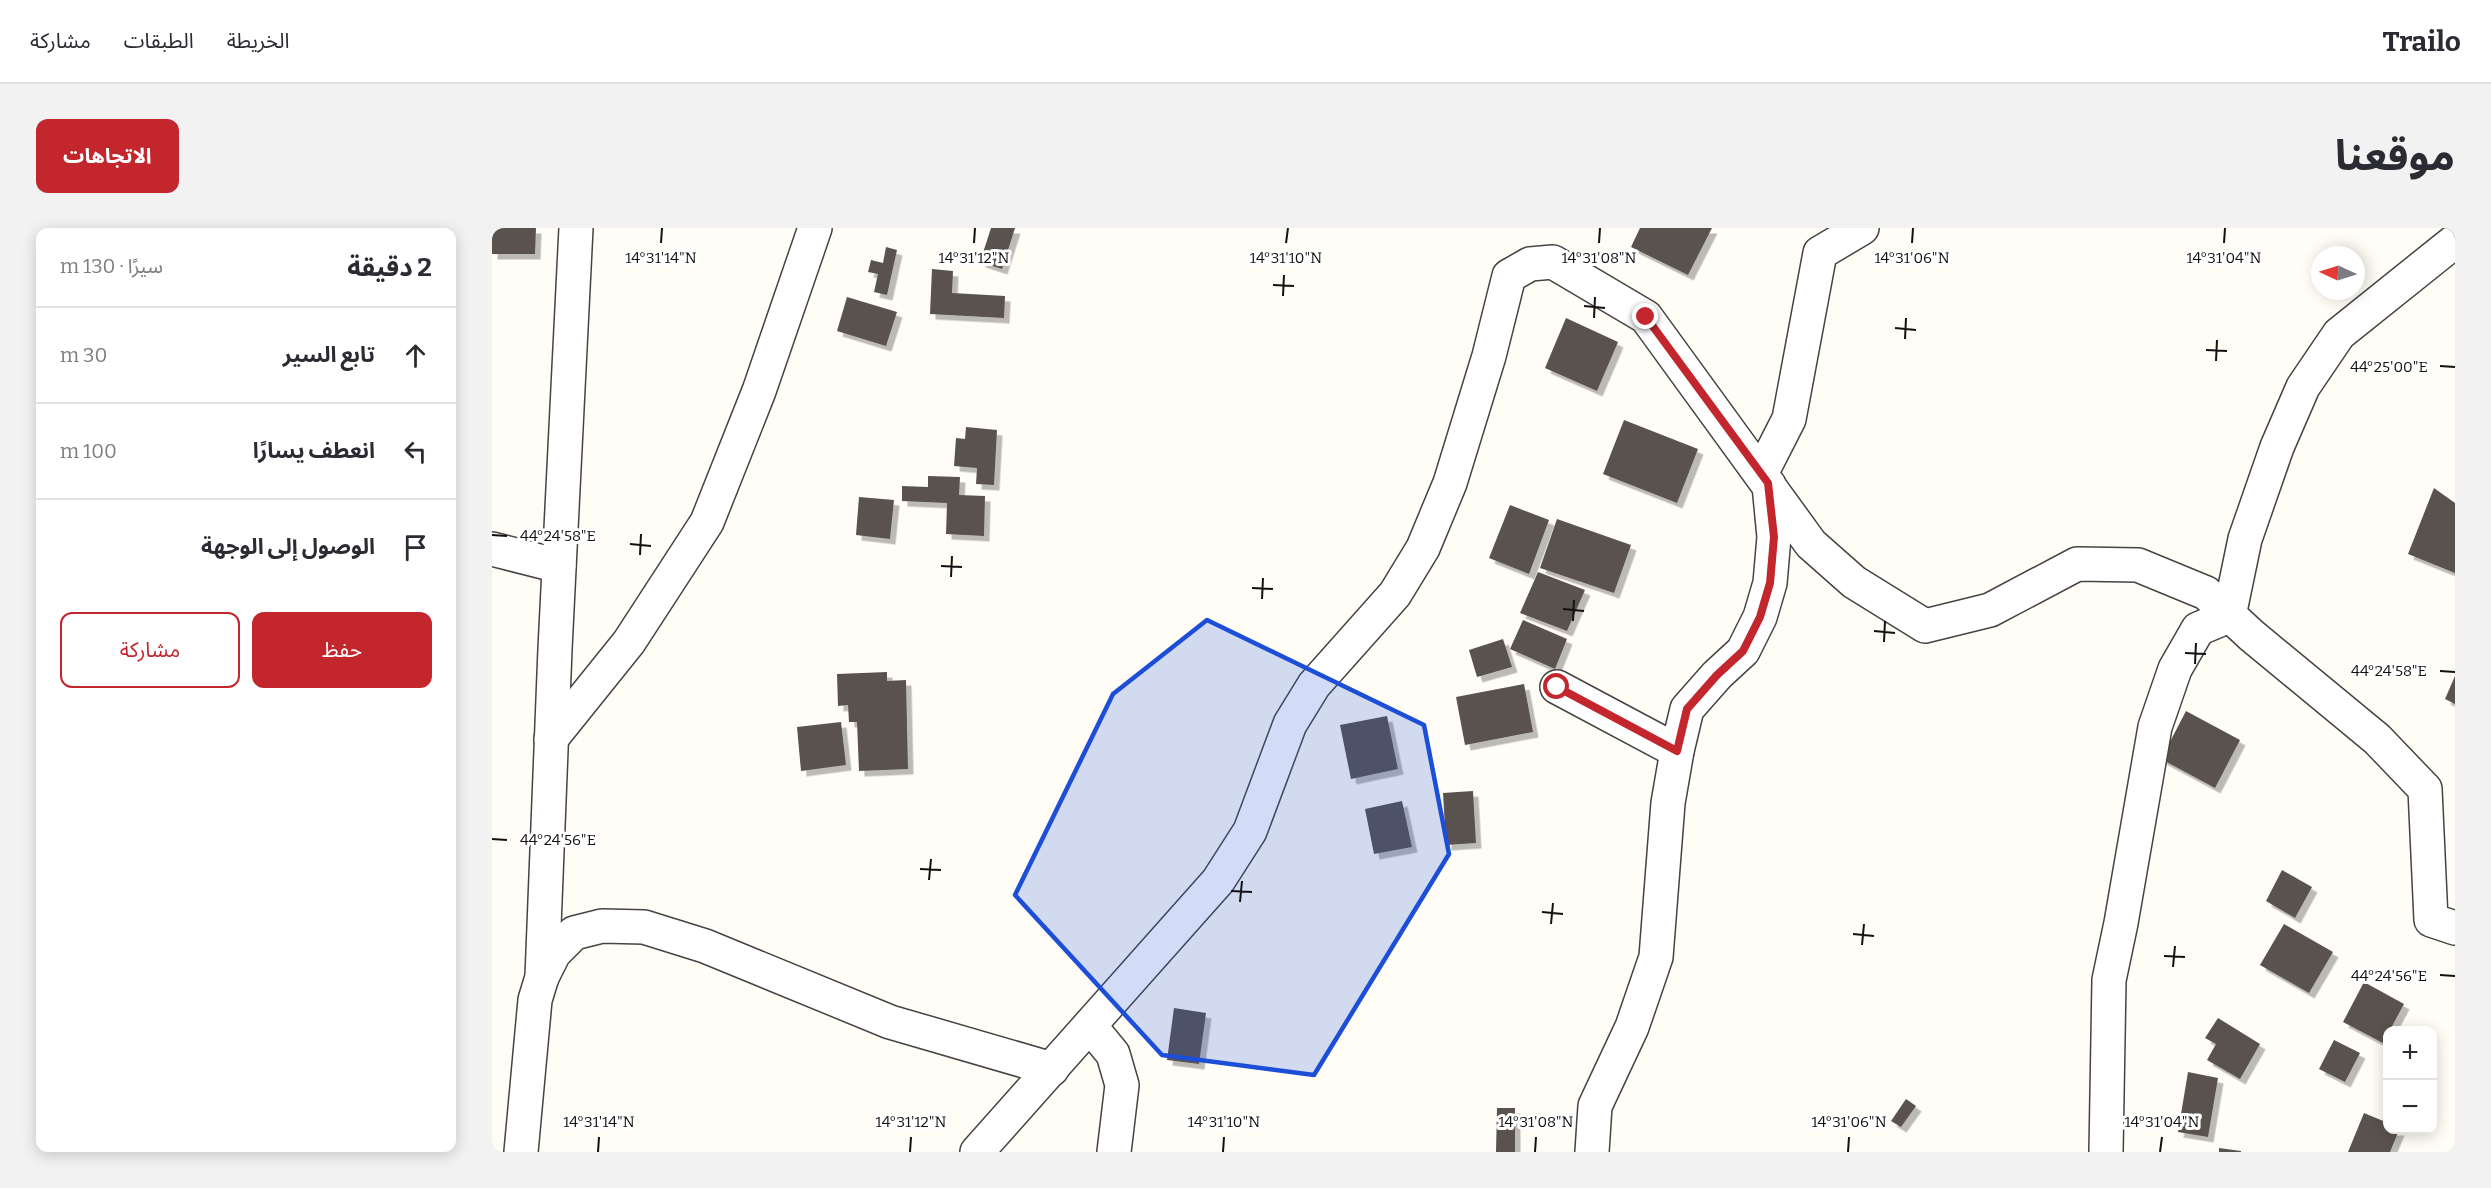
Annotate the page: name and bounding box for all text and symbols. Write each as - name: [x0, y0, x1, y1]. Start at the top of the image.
- text: Trailo: [2382, 25, 2461, 58]
- text: مشاركة: [30, 28, 91, 54]
- text: الطبقات: [124, 28, 194, 54]
- text: الخريطة: [227, 28, 290, 54]
- button: الاتجاهات: [36, 119, 179, 193]
- text: موقعنا: [2335, 131, 2455, 181]
- north arrow: [2311, 246, 2365, 300]
- text: 14°31'14"N: [625, 249, 697, 267]
- text: 14°31'12"N: [939, 249, 1010, 267]
- text: 14°31'10"N: [1250, 249, 1322, 267]
- text: 14°31'08"N: [1562, 249, 1637, 267]
- text: 14°31'06"N: [1874, 249, 1950, 267]
- text: 14°31'04"N: [2186, 249, 2262, 267]
- text: 2 دقيقة: [347, 252, 432, 283]
- text: سيرًا · 130 m: [60, 254, 163, 278]
- route end: [1632, 303, 1658, 329]
- icon: ahead: [399, 339, 432, 372]
- text: تابع السير: [283, 341, 375, 368]
- text: 30 m: [60, 343, 107, 367]
- text: 44°25'00"E: [2350, 358, 2428, 376]
- icon: left: [399, 435, 432, 468]
- text: انعطف يسارًا: [253, 437, 375, 464]
- text: 100 m: [60, 439, 117, 463]
- text: 44°24'58"E: [520, 527, 596, 545]
- icon: arrive: [399, 531, 432, 564]
- text: الوصول إلى الوجهة: [201, 533, 375, 560]
- button: مشاركة: [60, 612, 240, 688]
- button: حفظ: [252, 612, 432, 688]
- text: 44°24'58"E: [2351, 662, 2427, 680]
- route start: [1543, 673, 1569, 699]
- text: 44°24'56"E: [520, 831, 596, 849]
- text: 44°24'56"E: [2351, 967, 2427, 985]
- map controls: [2383, 1026, 2437, 1134]
- button: +: [2383, 1026, 2437, 1080]
- button: −: [2383, 1080, 2437, 1134]
- text: 14°31'14"N: [563, 1113, 635, 1131]
- text: 14°31'12"N: [876, 1113, 947, 1131]
- text: 14°31'10"N: [1188, 1113, 1260, 1131]
- text: 14°31'08"N: [1499, 1113, 1574, 1131]
- text: 14°31'06"N: [1811, 1113, 1887, 1131]
- text: 14°31'04"N: [2124, 1113, 2200, 1131]

